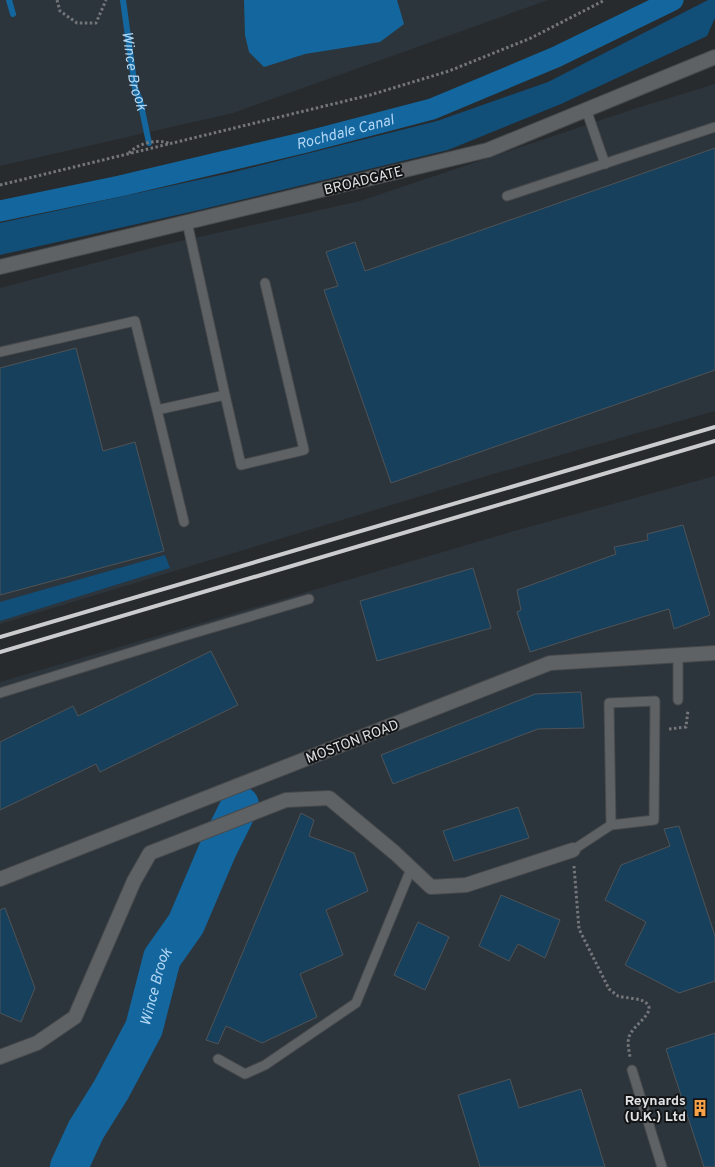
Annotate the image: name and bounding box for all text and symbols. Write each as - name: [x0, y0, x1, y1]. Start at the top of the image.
- water label: Wince Brook: [116, 30, 150, 113]
- water label: Rochdale Canal: [295, 111, 397, 155]
- street label: BROADGATE: [322, 163, 404, 199]
- street label: MOSTON ROAD: [304, 717, 401, 768]
- water label: Wince Brook: [137, 944, 178, 1028]
- place label: Reynards (U.K.) Ltd: [625, 1093, 686, 1126]
- building icon: Reynards (U.K.) Ltd: [690, 1098, 710, 1118]

